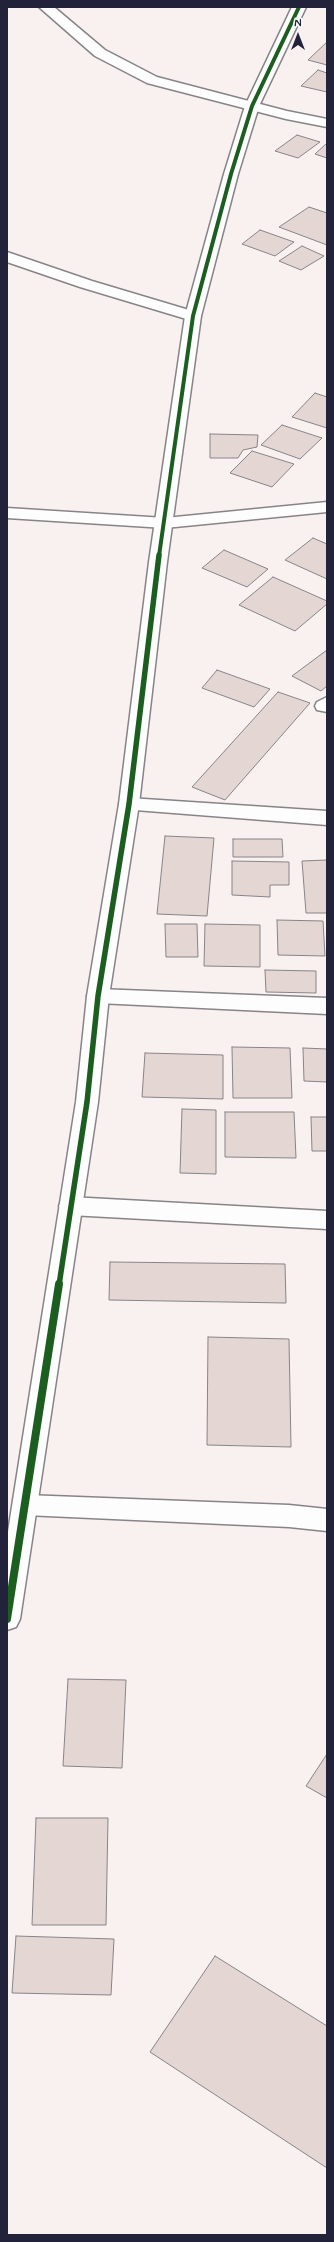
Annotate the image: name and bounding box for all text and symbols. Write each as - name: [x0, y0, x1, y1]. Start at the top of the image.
- north arrow: [278, 16, 318, 56]
- text: N: [294, 17, 302, 31]

